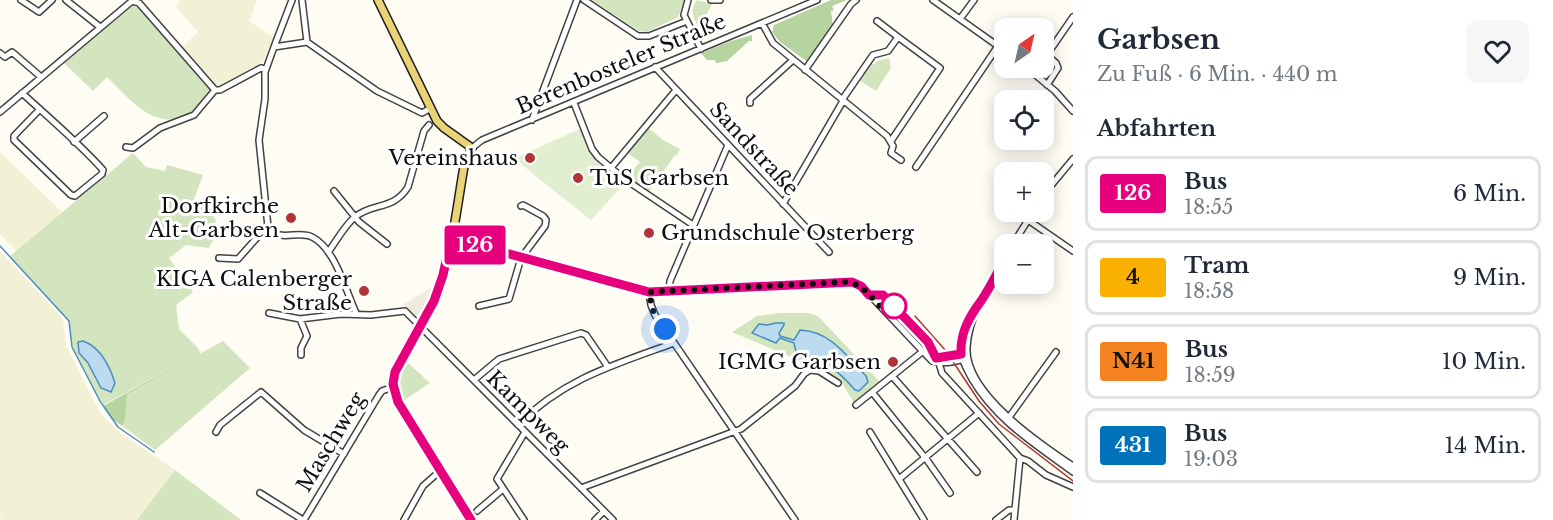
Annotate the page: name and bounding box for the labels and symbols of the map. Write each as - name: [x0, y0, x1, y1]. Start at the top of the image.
- street label: Berenbosteler Straße: [512, 8, 730, 120]
- north arrow: [994, 18, 1054, 78]
- street label: Sandstraße: [704, 96, 804, 202]
- place label: Vereinshaus: [388, 145, 518, 171]
- marker: Vereinshaus: [523, 151, 537, 165]
- place label: TuS Garbsen: [590, 165, 729, 191]
- marker: TuS Garbsen: [571, 171, 585, 185]
- place label: Dorfkirche Alt-Garbsen: [148, 193, 279, 243]
- marker: Dorfkirche Alt-Garbsen: [284, 211, 298, 225]
- place label: Grundschule Osterberg: [661, 220, 914, 246]
- line badge: 126: [440, 226, 510, 264]
- marker: Grundschule Osterberg: [642, 226, 656, 240]
- place label: KIGA Calenberger Straße: [156, 266, 352, 316]
- marker: KIGA Calenberger Straße: [357, 284, 371, 298]
- unlabelled marker: [881, 293, 907, 319]
- your location: [650, 314, 680, 344]
- place label: IGMG Garbsen: [718, 349, 881, 375]
- marker: IGMG Garbsen: [886, 355, 900, 369]
- street label: Kampweg: [481, 365, 575, 459]
- street label: Maschweg: [291, 387, 371, 496]

